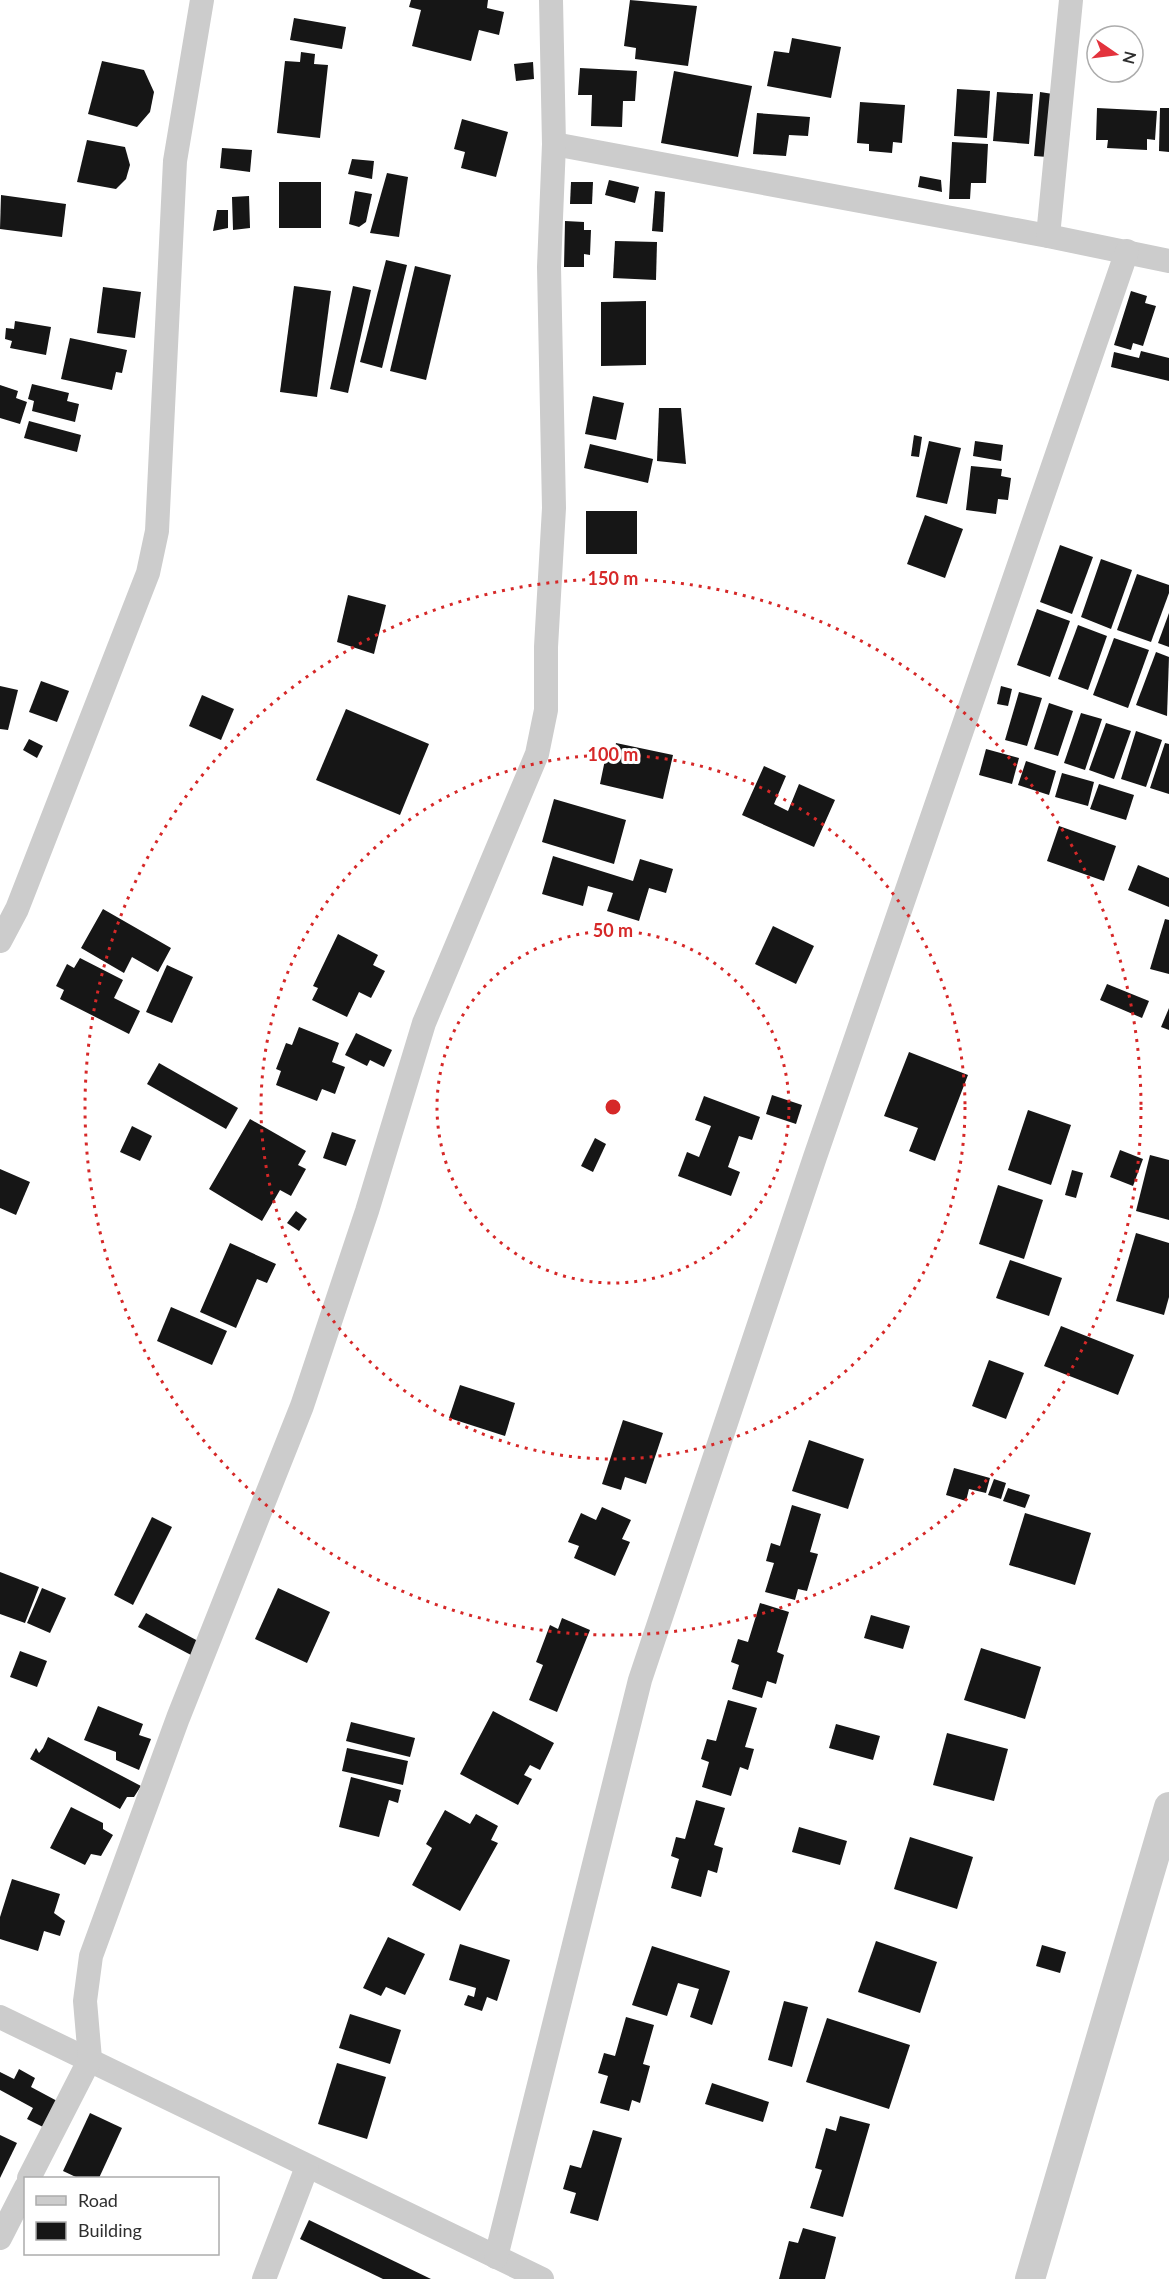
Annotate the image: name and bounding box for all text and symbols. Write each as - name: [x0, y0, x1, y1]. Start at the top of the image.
- north arrow: [1085, 24, 1145, 84]
- text: N: [1119, 49, 1141, 66]
- text: 150 m: [588, 567, 638, 589]
- text: 100 m: [588, 743, 638, 765]
- text: 50 m: [593, 919, 633, 941]
- centre of rings: [603, 1097, 623, 1117]
- legend: [24, 2177, 219, 2255]
- text: Road: [78, 2189, 118, 2211]
- text: Building: [78, 2219, 142, 2241]

